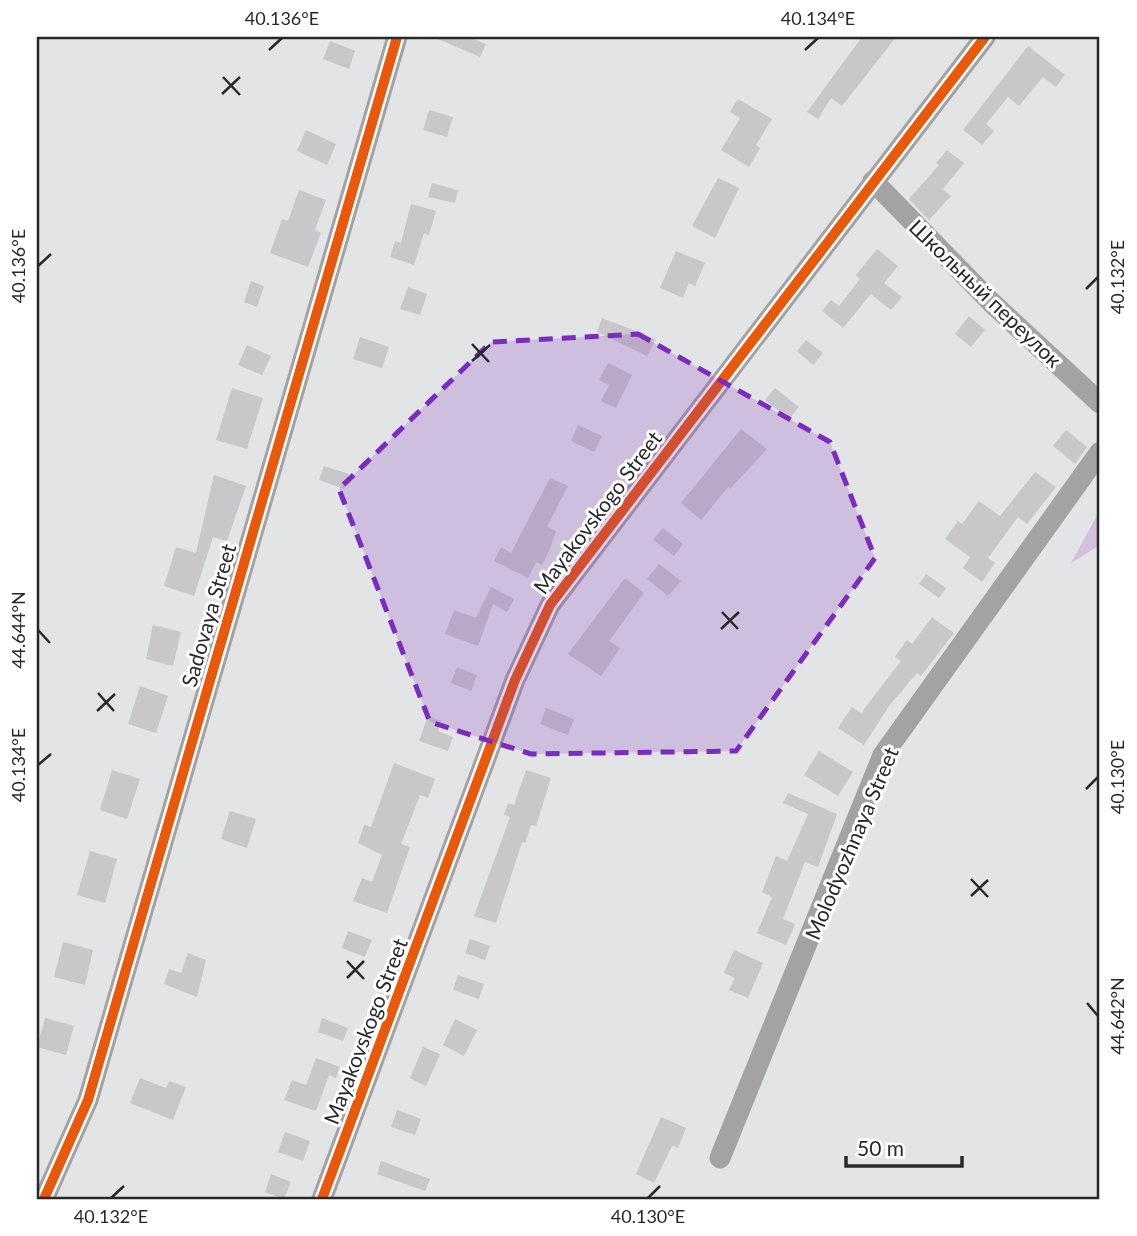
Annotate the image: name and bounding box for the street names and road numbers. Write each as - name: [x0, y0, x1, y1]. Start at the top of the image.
- street label: Школьный переулок: [905, 214, 1067, 372]
- street label: Mayakovskogo Street: [528, 425, 667, 598]
- street label: Sadovaya Street: [176, 540, 240, 689]
- street label: Molodyozhnaya Street: [799, 743, 903, 943]
- street label: Mayakovskogo Street: [318, 934, 412, 1127]

